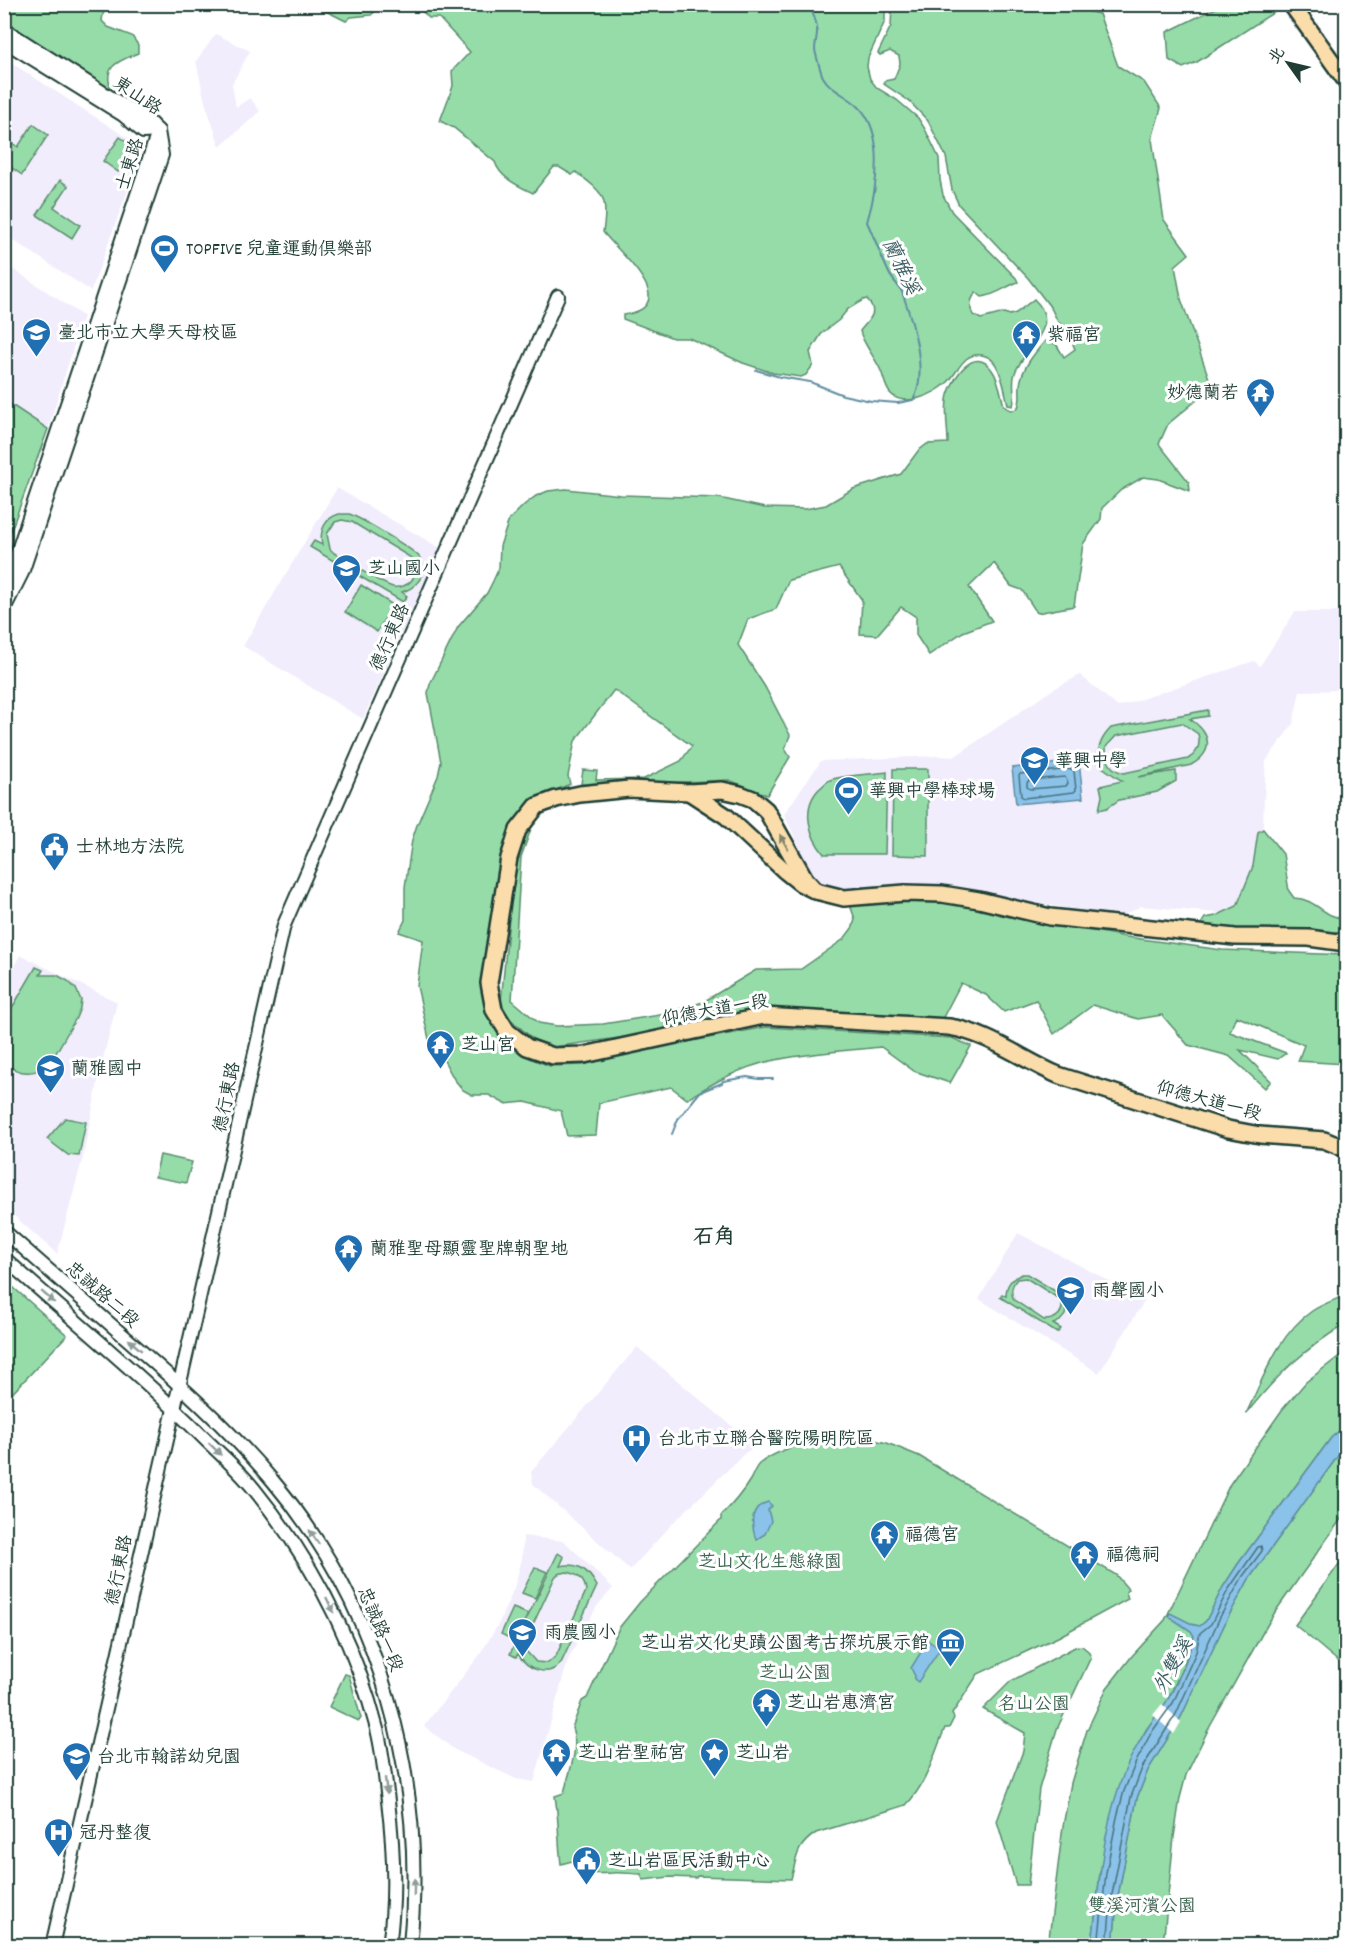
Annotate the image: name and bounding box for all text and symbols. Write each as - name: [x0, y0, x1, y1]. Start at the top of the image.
- north arrow: [1258, 33, 1318, 93]
- text: 北: [1264, 43, 1292, 69]
- street label: 東山路: [107, 72, 166, 123]
- street label: 士東路: [111, 135, 152, 194]
- sports icon: TOPFIVE 兒童運動俱樂部: [149, 232, 181, 274]
- water label: 蘭雅溪: [874, 234, 925, 301]
- place label: TOPFIVE 兒童運動俱樂部: [186, 238, 372, 263]
- school or university icon: 臺北市立大學天母校區: [21, 316, 53, 358]
- temple icon: 紫福宮: [1010, 318, 1042, 360]
- place label: 臺北市立大學天母校區: [58, 322, 238, 347]
- place label: 紫福宮: [1047, 324, 1101, 349]
- temple icon: 妙德蘭若: [1244, 376, 1276, 418]
- place label: 妙德蘭若: [1167, 382, 1239, 407]
- school or university icon: 芝山國小: [331, 552, 363, 594]
- place label: 芝山國小: [368, 558, 440, 583]
- street label: 德行東路: [365, 600, 417, 676]
- school or university icon: 華興中學: [1018, 744, 1050, 786]
- place label: 華興中學: [1055, 750, 1127, 775]
- sports icon: 華興中學棒球場: [832, 774, 864, 816]
- place label: 華興中學棒球場: [869, 780, 995, 805]
- public building icon: 士林地方法院: [39, 830, 71, 872]
- one-way arrow: [779, 833, 789, 850]
- place label: 士林地方法院: [76, 836, 184, 861]
- street label: 仰德大道一段: [660, 990, 771, 1033]
- temple icon: 芝山宮: [424, 1028, 456, 1070]
- place label: 芝山宮: [461, 1034, 515, 1059]
- school or university icon: 蘭雅國中: [34, 1052, 66, 1094]
- place label: 蘭雅國中: [71, 1058, 143, 1083]
- street label: 德行東路: [209, 1060, 248, 1135]
- street label: 仰德大道一段: [1153, 1076, 1264, 1128]
- district label: 石角: [693, 1224, 735, 1254]
- temple icon: 蘭雅聖母顯靈聖牌朝聖地: [333, 1232, 365, 1274]
- place label: 蘭雅聖母顯靈聖牌朝聖地: [370, 1238, 568, 1263]
- street label: 忠誠路二段: [59, 1257, 144, 1335]
- school or university icon: 雨聲國小: [1055, 1274, 1087, 1316]
- place label: 雨聲國小: [1092, 1280, 1164, 1305]
- one-way arrow: [41, 1290, 56, 1304]
- one-way arrow: [127, 1339, 143, 1352]
- hospital icon: 台北市立聯合醫院陽明院區: [621, 1422, 653, 1464]
- place label: 台北市立聯合醫院陽明院區: [658, 1428, 874, 1453]
- one-way arrow: [208, 1441, 222, 1456]
- temple icon: 福德宮: [868, 1518, 900, 1560]
- place label: 福德宮: [905, 1524, 959, 1549]
- one-way arrow: [309, 1529, 320, 1545]
- street label: 德行東路: [101, 1533, 140, 1608]
- temple icon: 福德祠: [1069, 1538, 1101, 1580]
- place label: 福德祠: [1106, 1544, 1160, 1569]
- park label: 芝山文化生態綠園: [698, 1551, 842, 1576]
- street label: 忠誠路一段: [350, 1584, 408, 1676]
- one-way arrow: [325, 1597, 335, 1614]
- school or university icon: 雨農國小: [507, 1616, 539, 1658]
- place label: 雨農國小: [544, 1622, 616, 1647]
- museum icon: 芝山岩文化史蹟公園考古探坑展示館: [934, 1626, 966, 1668]
- place label: 芝山岩文化史蹟公園考古探坑展示館: [641, 1632, 929, 1657]
- water label: 外雙溪: [1148, 1632, 1202, 1699]
- park label: 芝山公園: [759, 1662, 831, 1687]
- temple icon: 芝山岩惠濟宮: [750, 1686, 782, 1728]
- place label: 芝山岩惠濟宮: [787, 1692, 895, 1717]
- park label: 名山公園: [998, 1693, 1070, 1718]
- temple icon: 芝山岩聖祐宮: [541, 1736, 573, 1778]
- place icon: 芝山岩: [699, 1736, 731, 1778]
- school or university icon: 台北市翰諾幼兒園: [60, 1740, 92, 1782]
- place label: 芝山岩聖祐宮: [578, 1742, 686, 1767]
- place label: 芝山岩: [736, 1742, 790, 1767]
- place label: 台北市翰諾幼兒園: [97, 1746, 241, 1771]
- one-way arrow: [381, 1777, 391, 1796]
- hospital icon: 冠丹整復: [42, 1816, 74, 1858]
- place label: 冠丹整復: [79, 1822, 151, 1847]
- public building icon: 芝山岩區民活動中心: [571, 1844, 603, 1886]
- place label: 芝山岩區民活動中心: [608, 1850, 770, 1875]
- one-way arrow: [409, 1878, 419, 1897]
- park label: 雙溪河濱公園: [1088, 1895, 1196, 1920]

